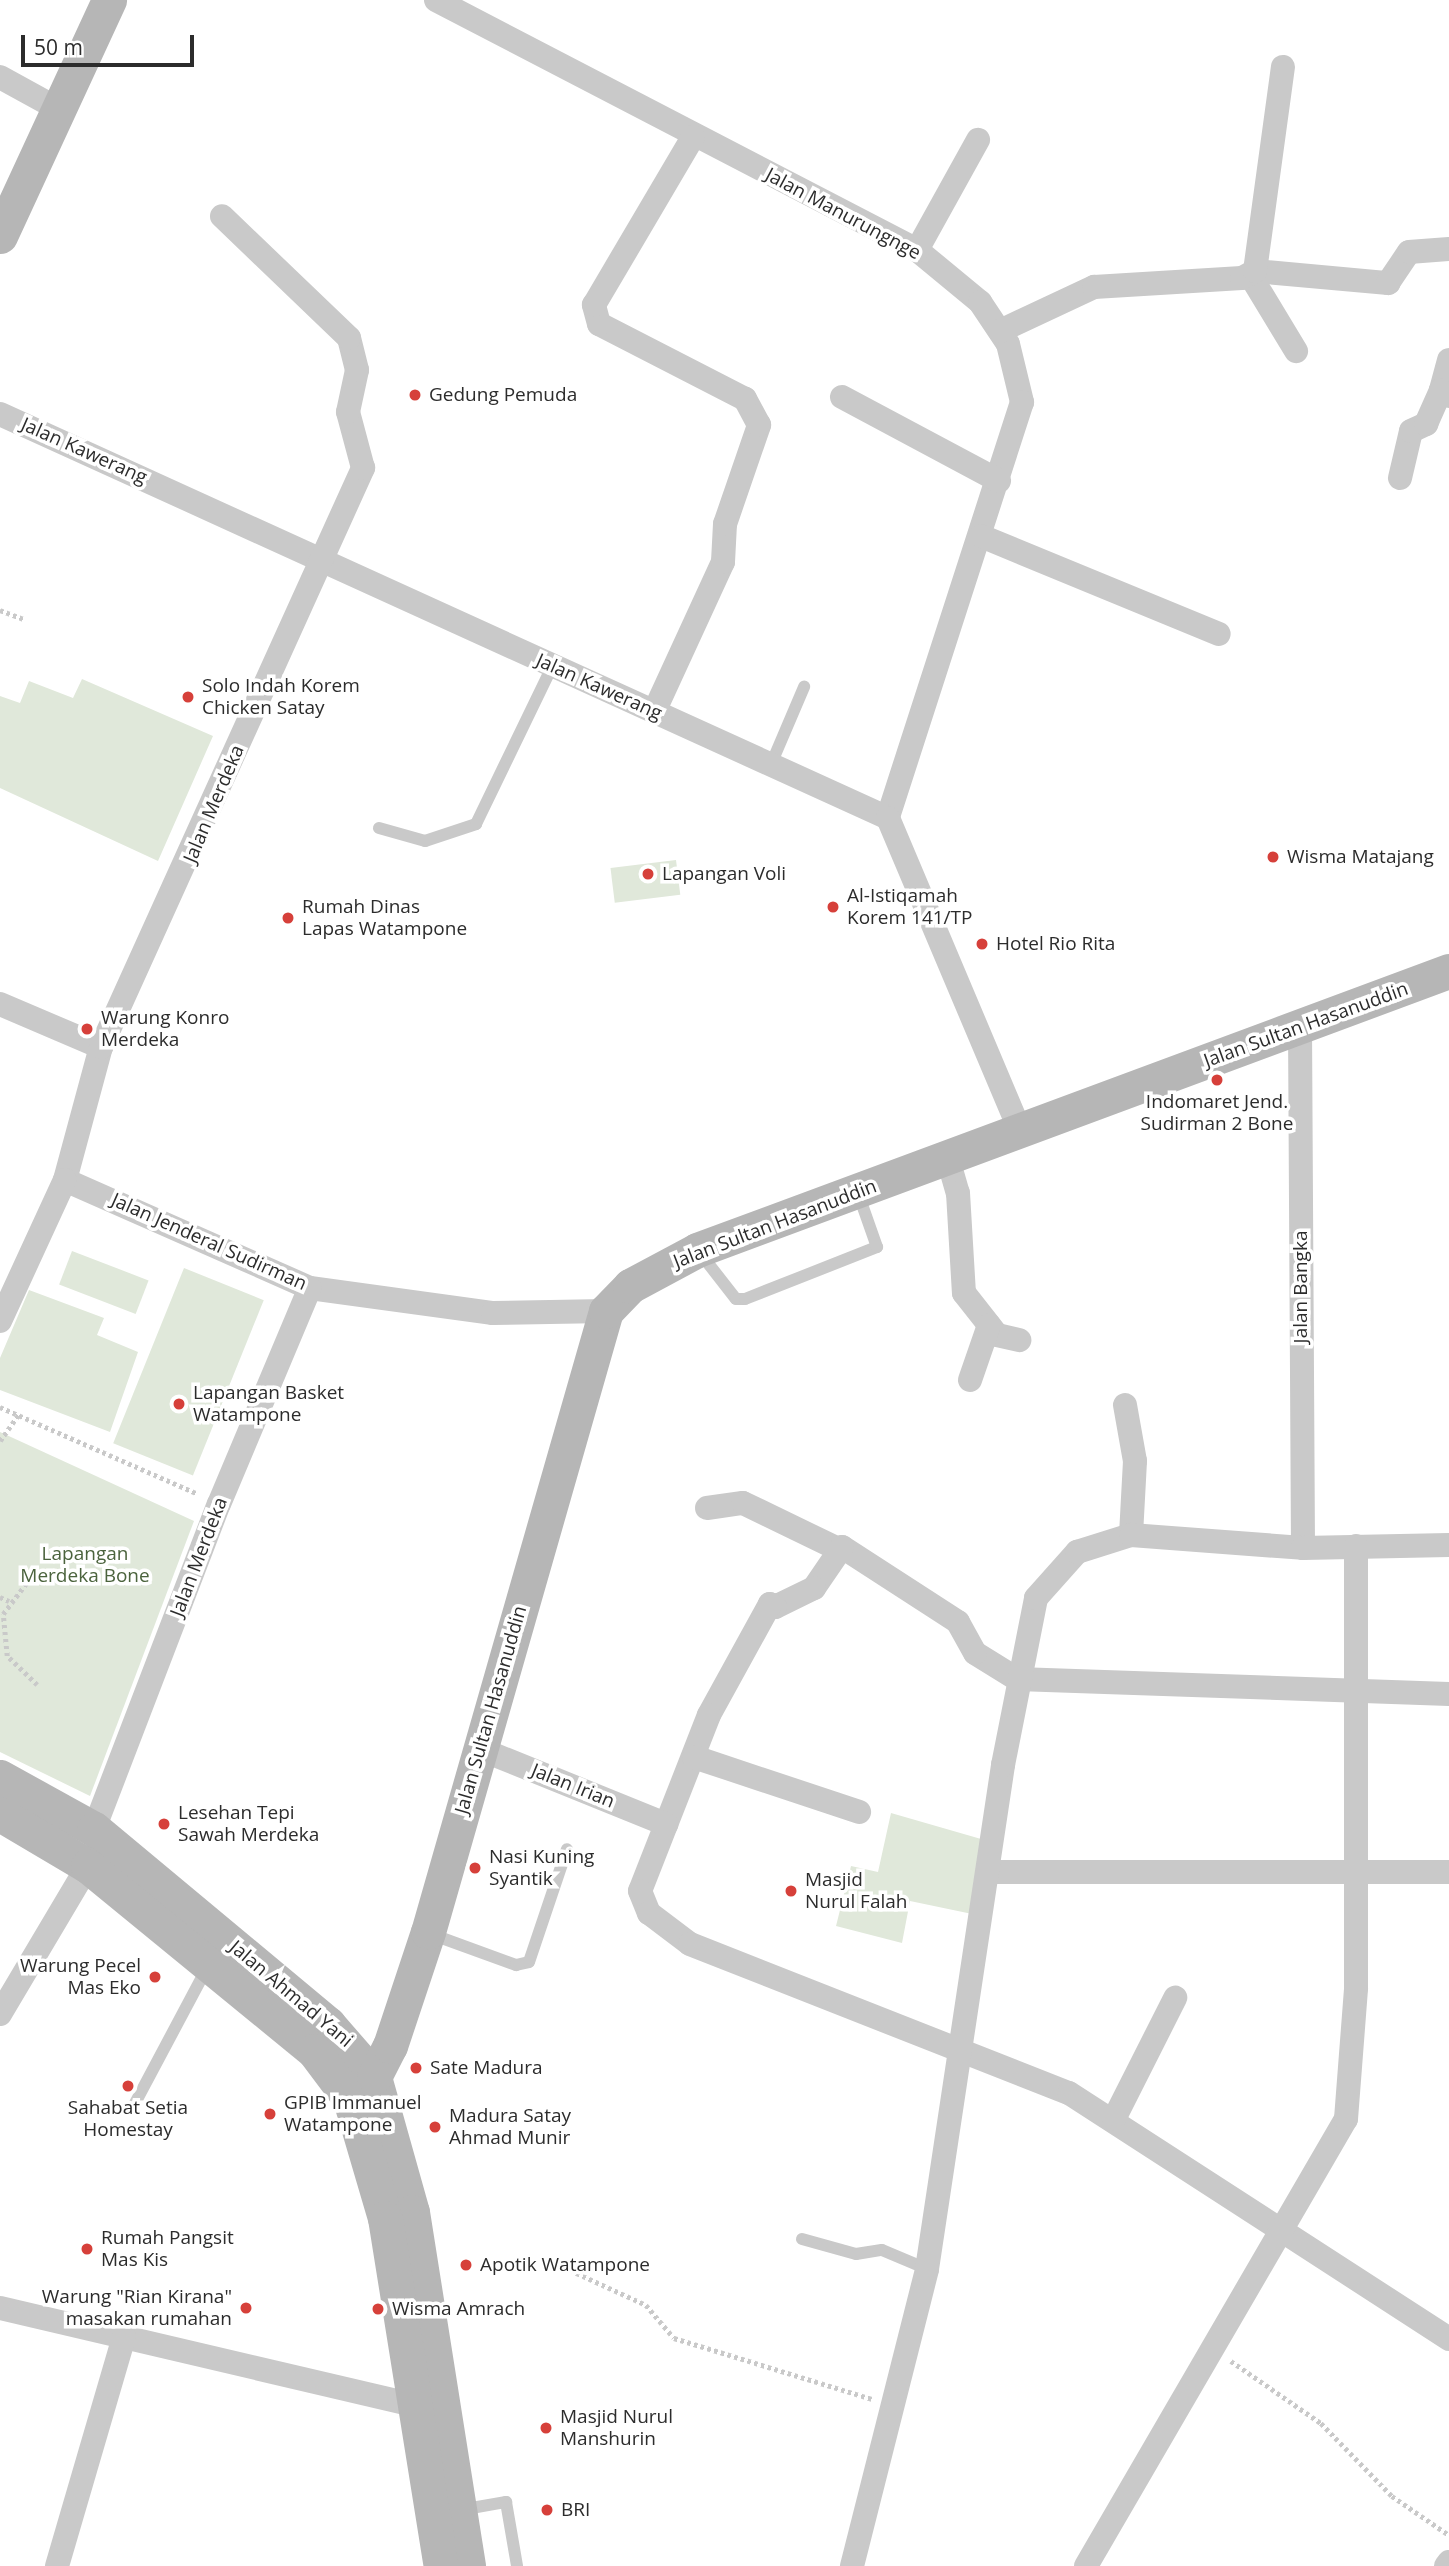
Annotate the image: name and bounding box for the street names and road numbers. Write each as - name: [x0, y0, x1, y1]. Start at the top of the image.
- street label: Jalan Manurungnge: [761, 163, 925, 265]
- street label: Jalan Kawerang: [17, 413, 151, 489]
- street label: Jalan Kawerang: [532, 649, 666, 725]
- street label: Jalan Merdeka: [179, 742, 249, 866]
- street label: Jalan Sultan Hasanuddin: [1201, 977, 1411, 1073]
- street label: Jalan Sultan Hasanuddin: [670, 1175, 880, 1273]
- street label: Jalan Jenderal Sudirman: [108, 1189, 310, 1295]
- street label: Jalan Bangka: [1290, 1231, 1312, 1343]
- street label: Jalan Merdeka: [166, 1494, 232, 1620]
- street label: Jalan Sultan Hasanuddin: [450, 1603, 532, 1817]
- street label: Jalan Irian: [528, 1759, 618, 1813]
- street label: Jalan Ahmad Yani: [225, 1936, 357, 2052]

